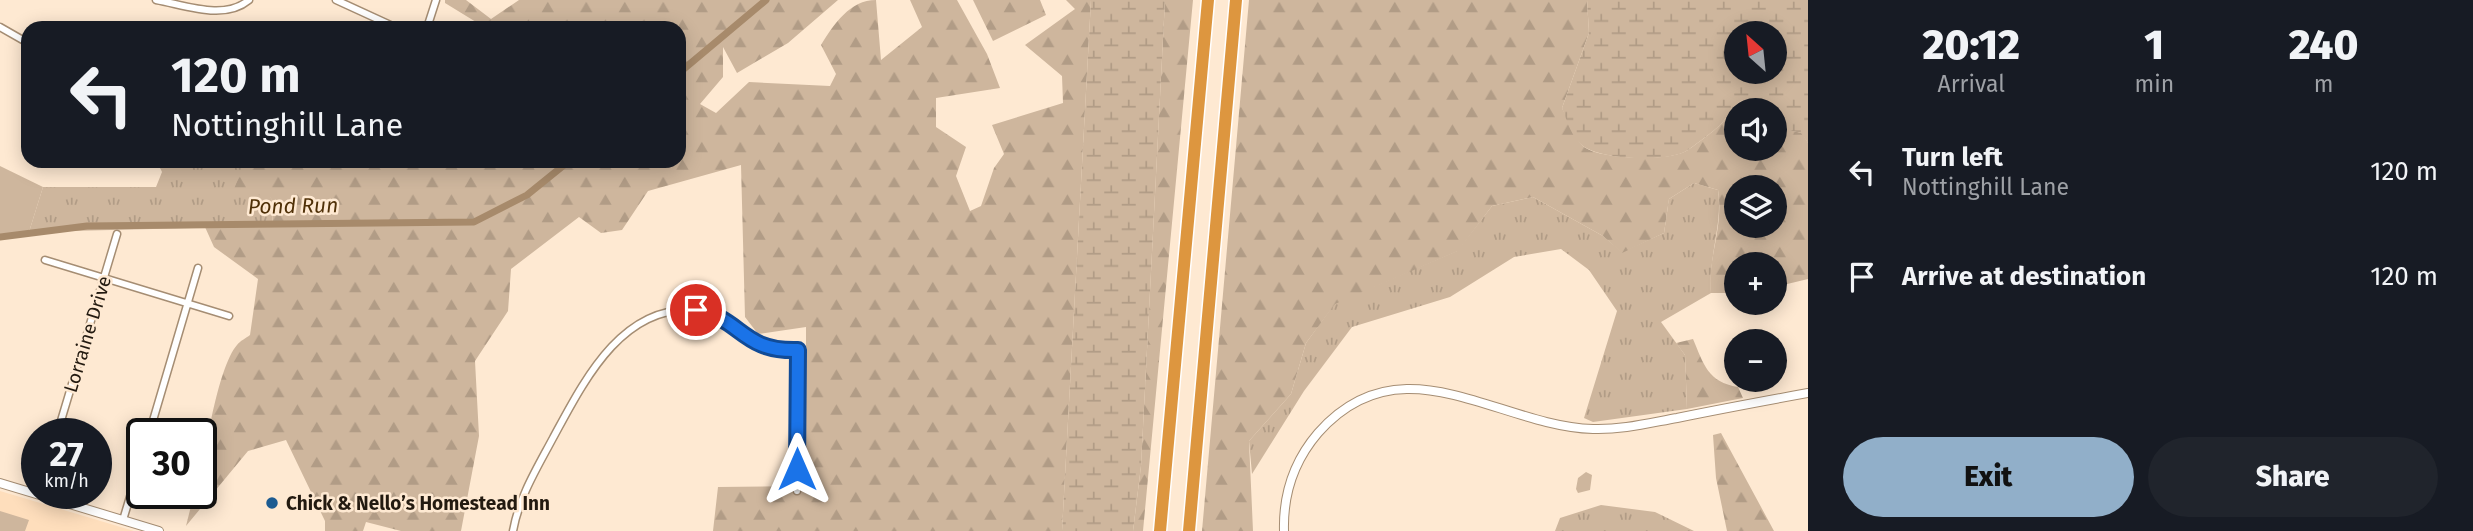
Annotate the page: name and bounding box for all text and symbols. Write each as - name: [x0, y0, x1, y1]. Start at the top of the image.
- text: 20:12: [1922, 20, 2020, 70]
- text: 1: [2144, 20, 2164, 70]
- text: 240: [2289, 20, 2358, 70]
- north arrow: [1724, 21, 1787, 84]
- map controls: [1724, 21, 1787, 392]
- text: 120 m: [171, 46, 301, 105]
- icon: left: [56, 49, 147, 140]
- text: Arrival: [1938, 70, 2005, 98]
- text: min: [2134, 70, 2174, 98]
- text: m: [2314, 70, 2333, 98]
- button: sound: [1724, 98, 1787, 161]
- text: Nottinghill Lane: [171, 106, 403, 144]
- text: Turn left: [1902, 142, 2003, 173]
- icon: left: [1843, 153, 1881, 191]
- text: 120 m: [2370, 156, 2438, 187]
- text: Nottinghill Lane: [1902, 173, 2069, 201]
- button: layers: [1724, 175, 1787, 238]
- water label: Pond Run: [248, 192, 338, 220]
- button: +: [1724, 252, 1787, 315]
- icon: arrive: [1843, 258, 1881, 296]
- text: Arrive at destination: [1902, 261, 2146, 292]
- text: 120 m: [2370, 261, 2438, 292]
- street label: Lorraine Drive: [59, 273, 116, 395]
- pin: [666, 280, 726, 340]
- icon: arrive: [677, 291, 715, 329]
- button: −: [1724, 329, 1787, 392]
- speed limit sign: 30: [126, 418, 217, 509]
- position arrow: [760, 432, 834, 506]
- text: 27: [49, 433, 84, 475]
- button: Exit: [1843, 437, 2134, 517]
- button: Share: [2148, 437, 2438, 517]
- text: km/h: [44, 470, 89, 492]
- place label: Chick & Nello’s Homestead Inn: [286, 492, 550, 515]
- marker: Chick & Nello’s Homestead Inn: [264, 495, 280, 511]

